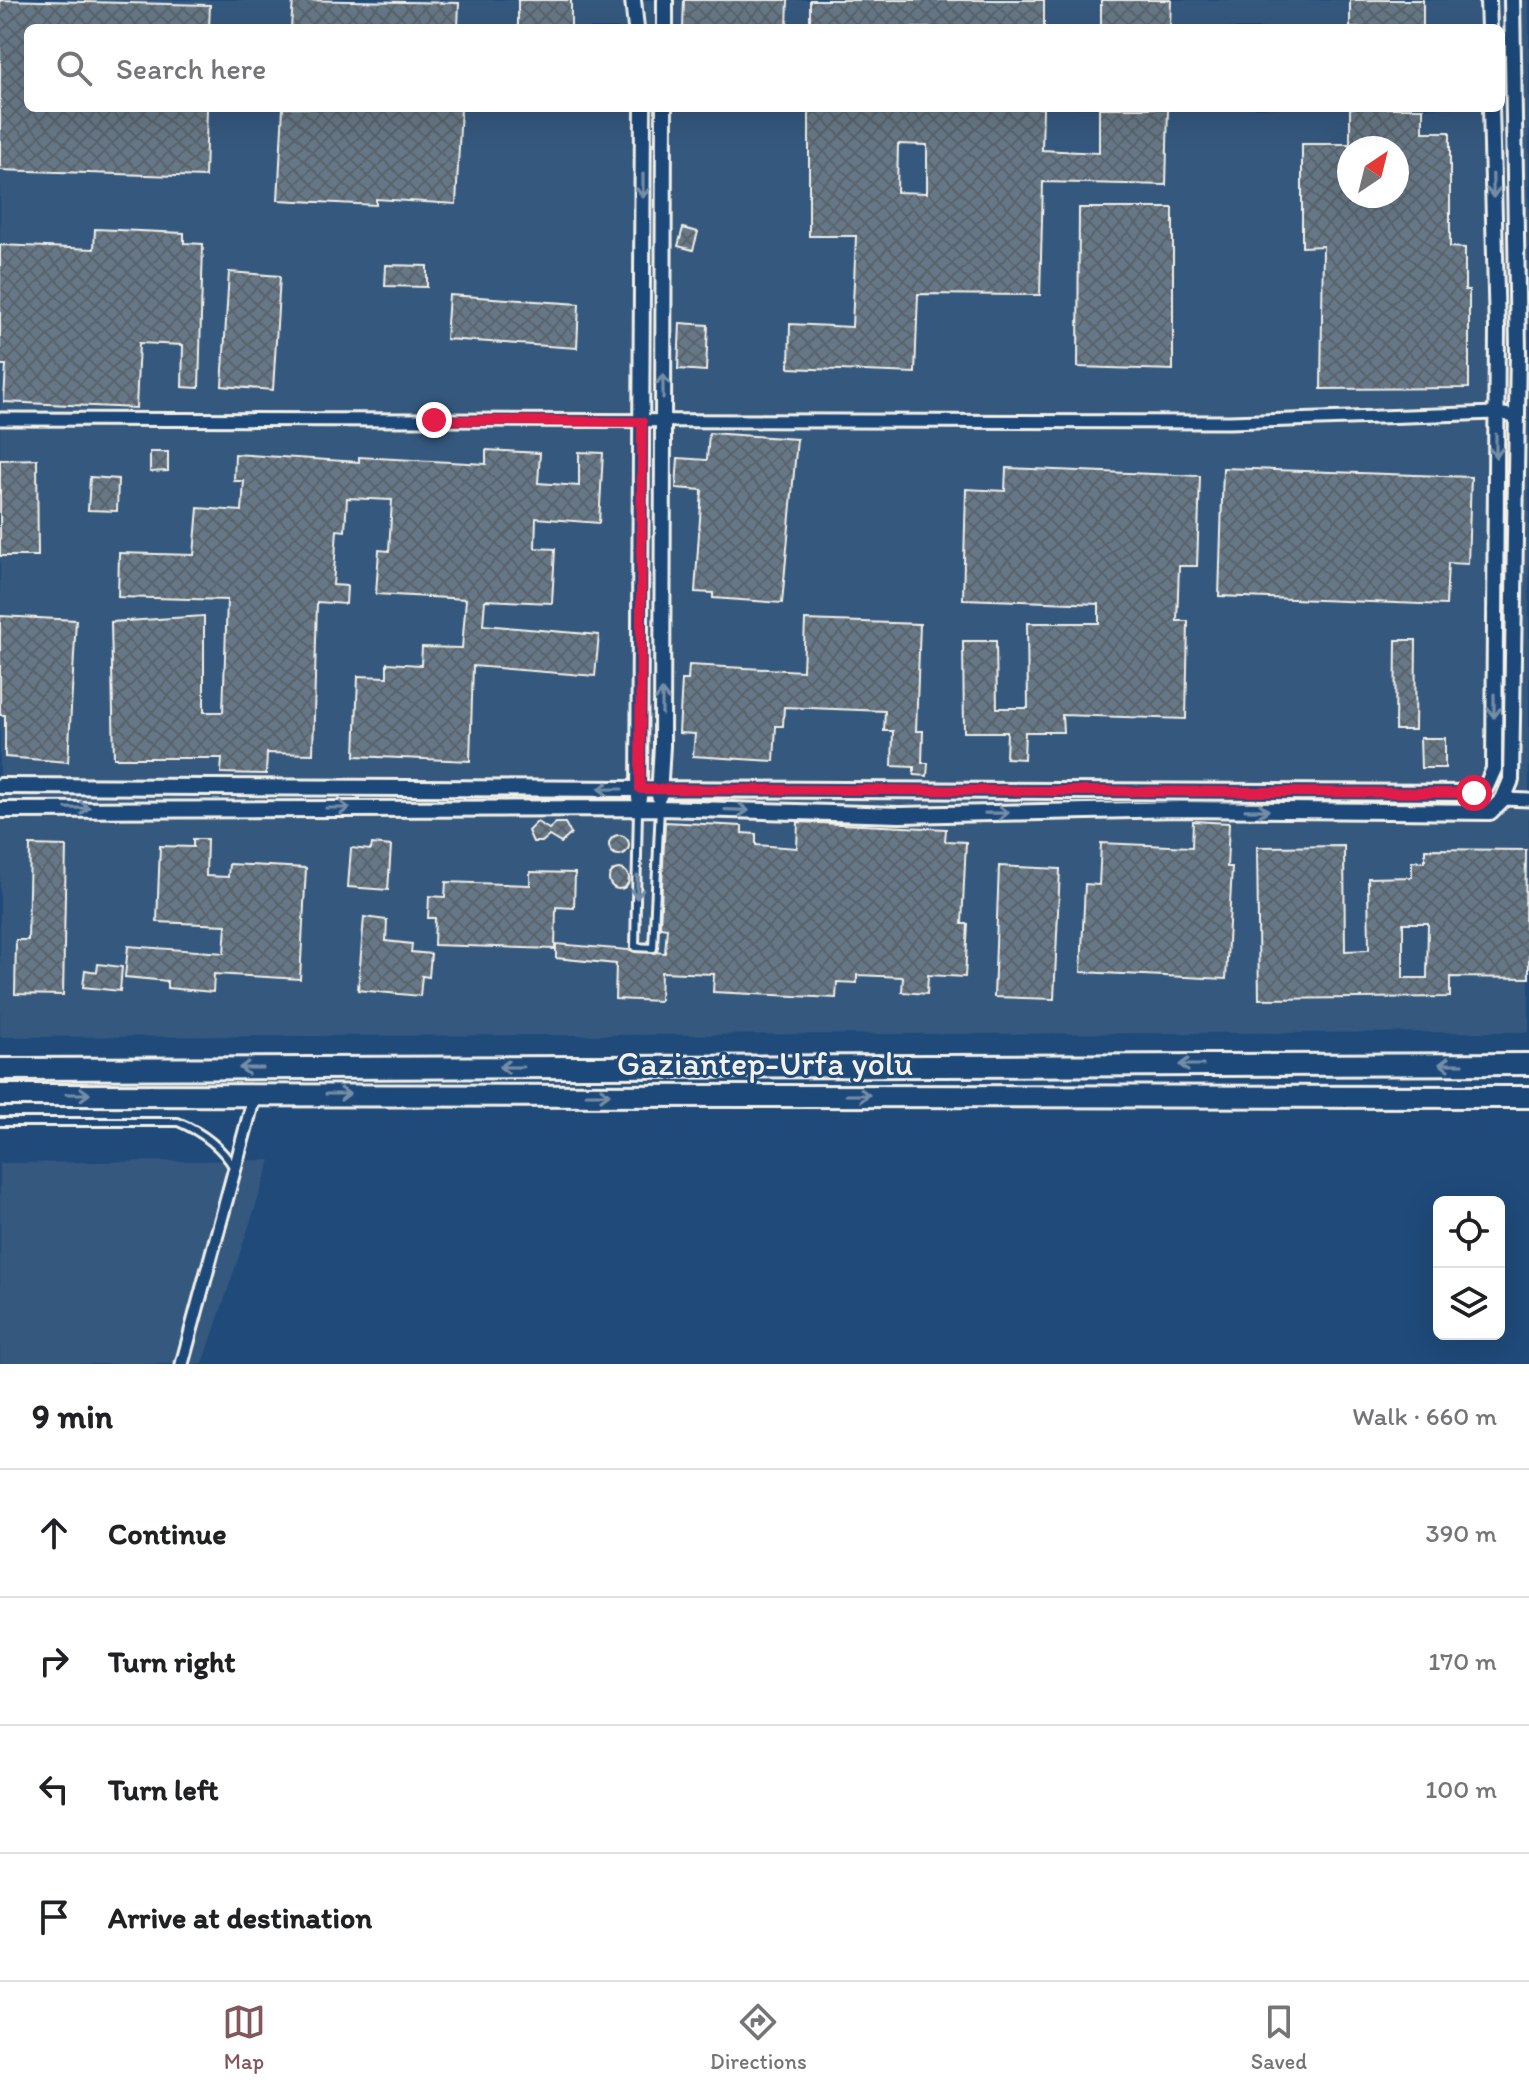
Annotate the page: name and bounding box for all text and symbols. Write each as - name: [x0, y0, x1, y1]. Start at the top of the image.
- search box: [24, 24, 1505, 112]
- icon: search: [52, 46, 96, 90]
- text: Search here: [116, 50, 266, 87]
- north arrow: [1337, 136, 1409, 208]
- one-way arrow: [635, 172, 651, 199]
- one-way arrow: [1485, 172, 1501, 199]
- one-way arrow: [655, 373, 671, 400]
- route end: [416, 402, 452, 438]
- one-way arrow: [1488, 432, 1504, 459]
- one-way arrow: [654, 689, 670, 716]
- one-way arrow: [1486, 692, 1502, 719]
- route start: [1456, 775, 1492, 811]
- one-way arrow: [597, 781, 624, 797]
- one-way arrow: [324, 800, 351, 816]
- one-way arrow: [64, 801, 91, 816]
- one-way arrow: [1243, 802, 1270, 818]
- one-way arrow: [723, 803, 750, 818]
- one-way arrow: [983, 805, 1010, 821]
- one-way arrow: [629, 873, 644, 900]
- street label: Gaziantep-Urfa yolu: [617, 1043, 913, 1084]
- one-way arrow: [1438, 1056, 1465, 1072]
- one-way arrow: [1178, 1057, 1205, 1073]
- one-way arrow: [498, 1059, 525, 1075]
- one-way arrow: [238, 1060, 265, 1076]
- one-way arrow: [64, 1086, 91, 1102]
- one-way arrow: [324, 1086, 351, 1102]
- one-way arrow: [584, 1087, 611, 1102]
- one-way arrow: [844, 1087, 871, 1103]
- map controls: [1433, 1196, 1505, 1340]
- button: locate: [1433, 1196, 1505, 1268]
- button: layers: [1433, 1268, 1505, 1340]
- text: 9 min: [32, 1396, 113, 1437]
- text: Walk · 660 m: [1352, 1400, 1497, 1432]
- icon: ahead: [32, 1511, 76, 1555]
- text: Continue: [108, 1515, 227, 1552]
- text: 390 m: [1425, 1517, 1497, 1549]
- icon: right: [32, 1639, 76, 1683]
- text: Turn right: [108, 1643, 236, 1680]
- text: 170 m: [1428, 1645, 1497, 1677]
- icon: left: [32, 1767, 76, 1811]
- text: Turn left: [108, 1771, 219, 1808]
- text: 100 m: [1425, 1773, 1497, 1805]
- icon: arrive: [32, 1895, 76, 1939]
- text: Arrive at destination: [108, 1899, 372, 1936]
- tab: Map: [222, 2000, 266, 2075]
- tab: Directions: [710, 2000, 807, 2075]
- tab: Saved: [1251, 2000, 1307, 2075]

